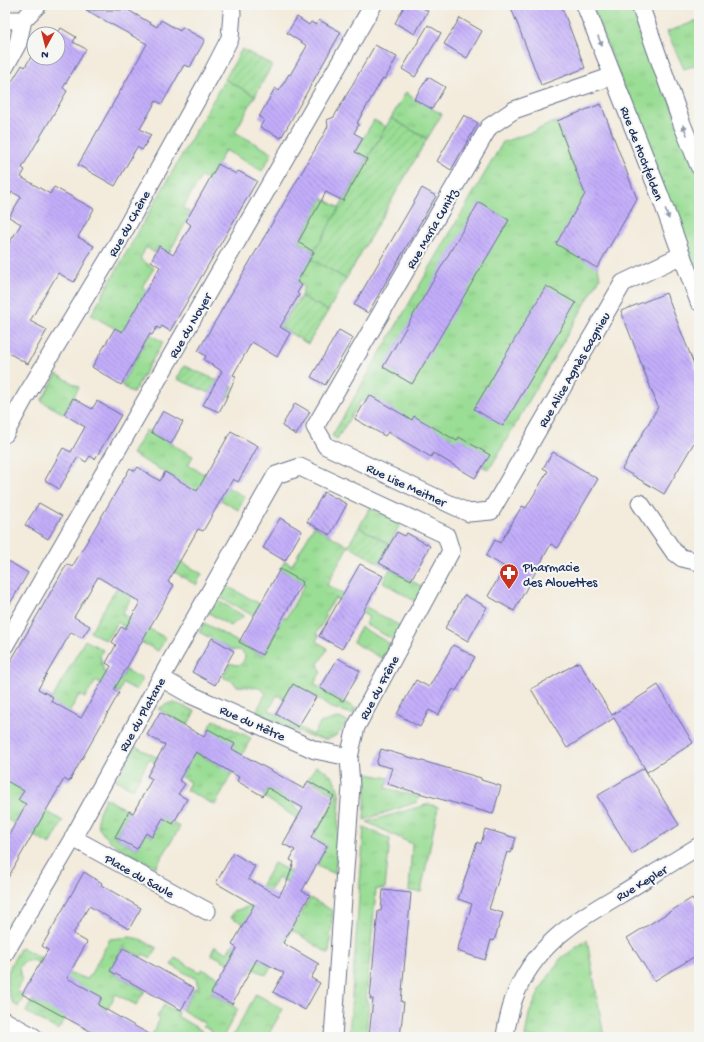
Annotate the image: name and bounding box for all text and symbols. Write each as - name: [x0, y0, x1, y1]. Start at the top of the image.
- north arrow: [26, 26, 66, 66]
- one-way arrow: [597, 36, 603, 48]
- text: N: [41, 48, 49, 60]
- street label: Rue de Hochfelden: [616, 105, 666, 204]
- one-way arrow: [681, 124, 687, 136]
- street label: Rue Maria Cunitz: [404, 186, 463, 272]
- street label: Rue du Chêne: [106, 188, 155, 260]
- one-way arrow: [665, 209, 671, 221]
- street label: Rue du Noyer: [167, 290, 216, 361]
- street label: Rue Alice Agnès Gagnieu: [536, 310, 614, 431]
- street label: Rue Lise Meitner: [364, 461, 449, 512]
- place label: Pharmacie des Alouettes: [522, 561, 599, 591]
- pharmacy icon: Pharmacie des Alouettes: [498, 562, 520, 590]
- street label: Rue du Frêne: [357, 653, 403, 723]
- street label: Rue du Platane: [117, 675, 170, 755]
- street label: Rue du Hêtre: [217, 703, 287, 746]
- street label: Place du Saule: [101, 851, 176, 903]
- street label: Rue Kepler: [614, 862, 672, 905]

